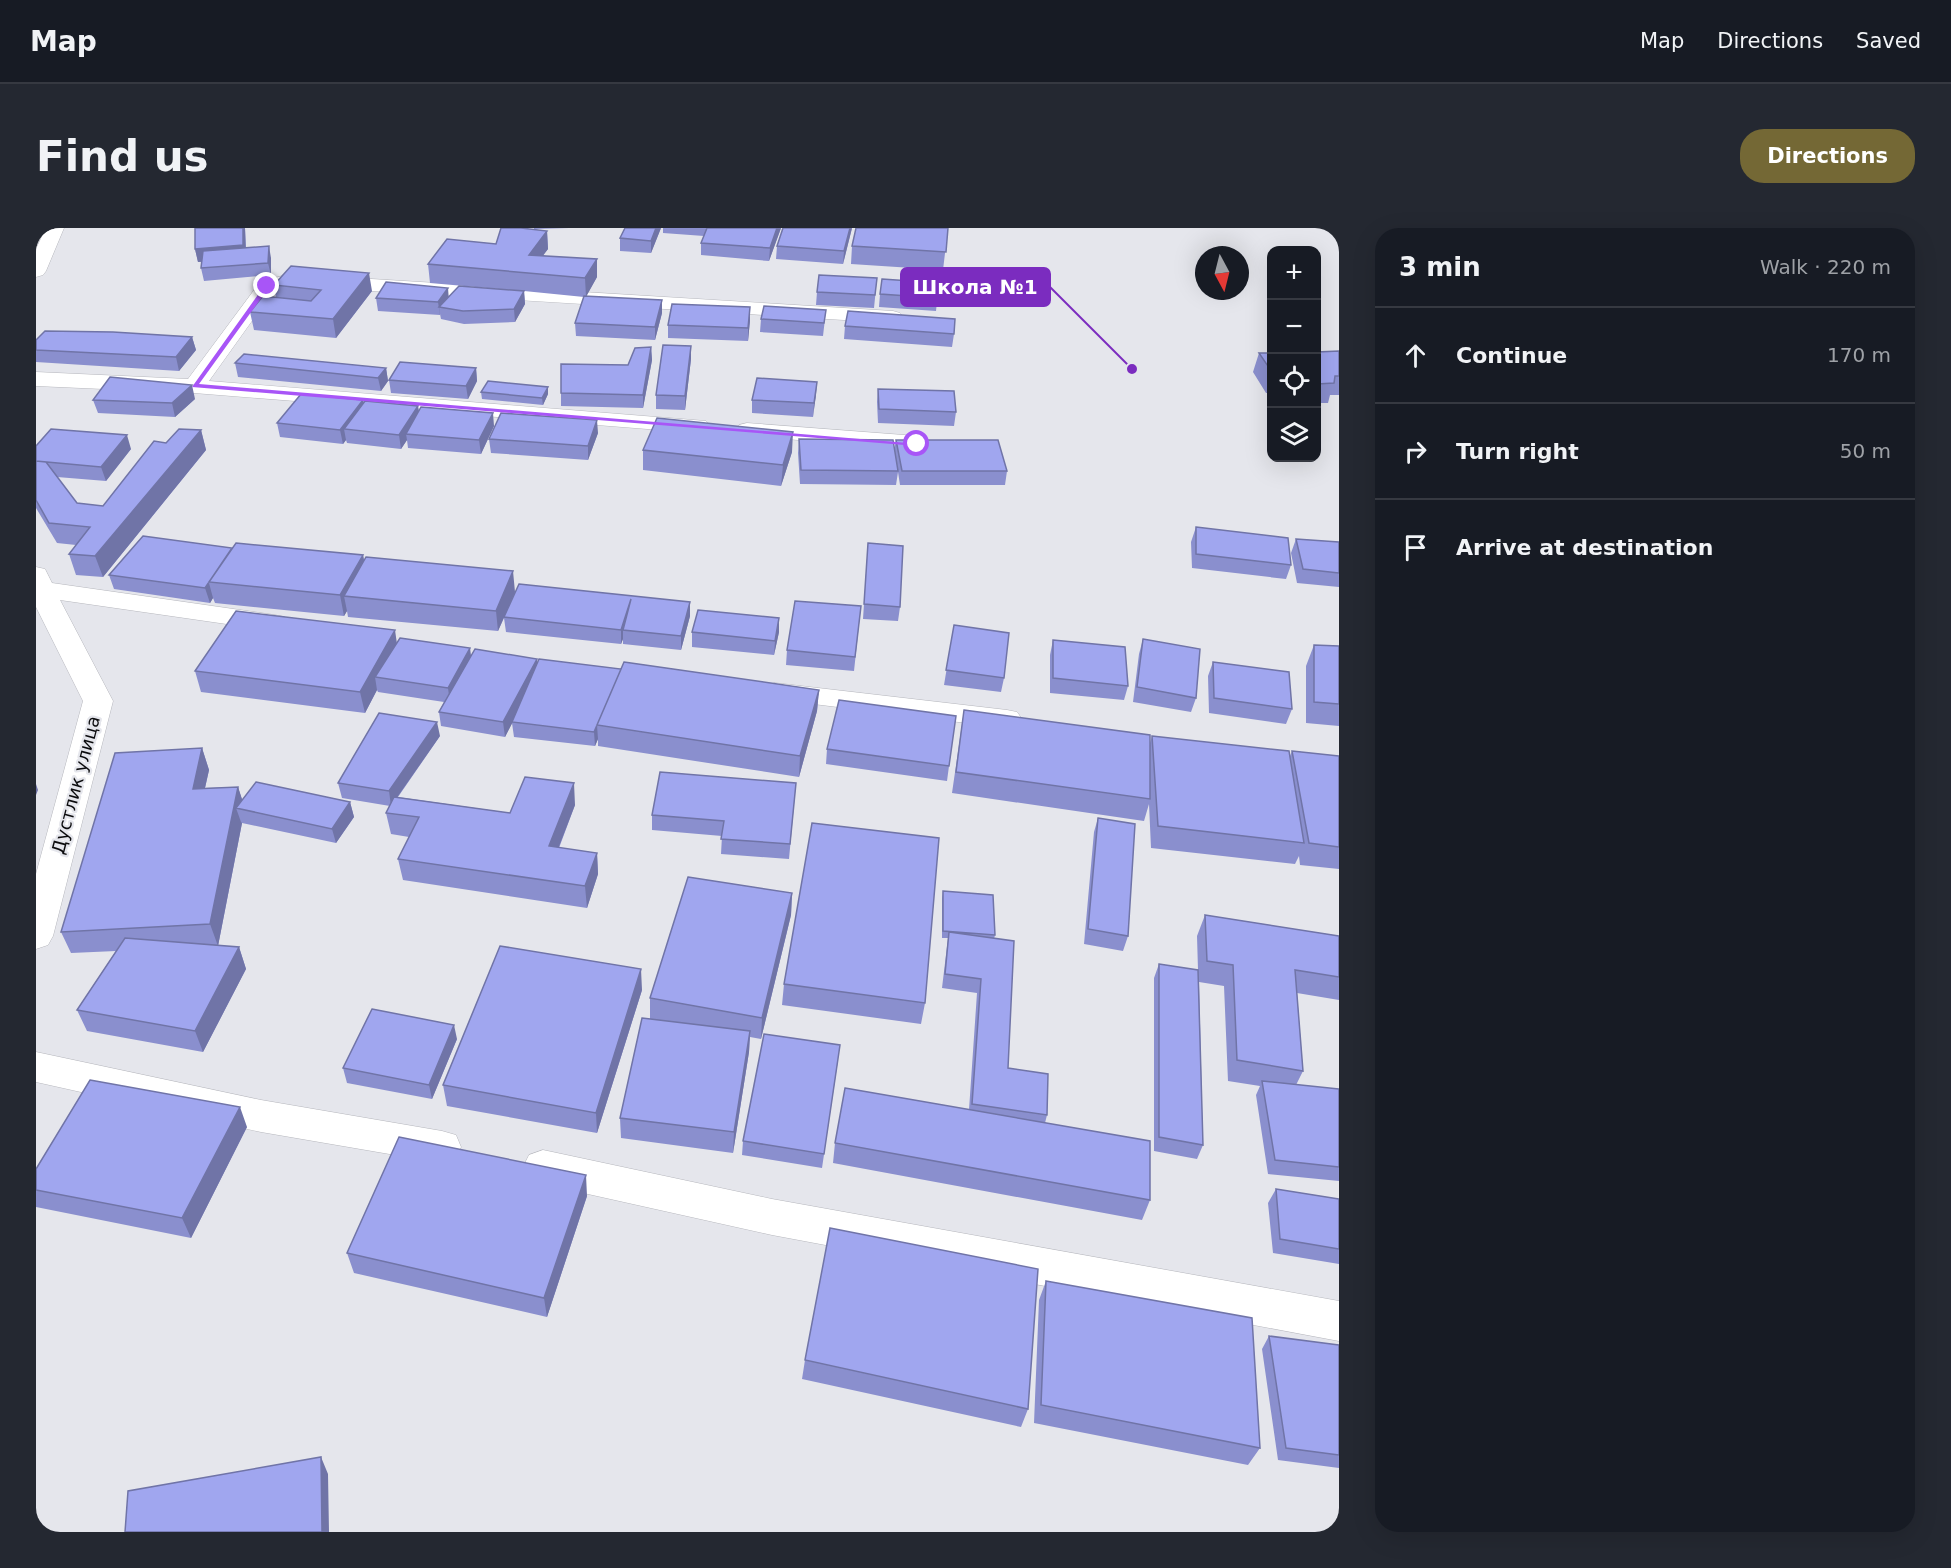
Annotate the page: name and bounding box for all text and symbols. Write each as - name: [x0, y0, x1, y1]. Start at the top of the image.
- text: Map: [30, 25, 97, 58]
- text: Map: [1640, 29, 1684, 53]
- text: Directions: [1717, 29, 1823, 53]
- text: Saved: [1856, 29, 1921, 53]
- button: Directions: [1740, 129, 1915, 183]
- text: Find us: [36, 132, 209, 181]
- north arrow: [1195, 246, 1249, 300]
- map controls: [1267, 246, 1321, 462]
- button: +: [1267, 246, 1321, 300]
- text: 3 min: [1399, 252, 1481, 282]
- text: Walk · 220 m: [1760, 255, 1891, 279]
- callout: Школа №1: [901, 268, 1050, 306]
- route end: [253, 272, 279, 298]
- text: Школа №1: [912, 275, 1038, 299]
- button: −: [1267, 300, 1321, 354]
- icon: ahead: [1399, 339, 1432, 372]
- text: Continue: [1456, 343, 1567, 368]
- text: 170 m: [1827, 343, 1891, 367]
- button: locate: [1267, 354, 1321, 408]
- button: layers: [1267, 408, 1321, 462]
- route start: [903, 430, 929, 456]
- icon: right: [1399, 435, 1432, 468]
- text: Turn right: [1456, 439, 1579, 464]
- text: 50 m: [1840, 439, 1891, 463]
- icon: arrive: [1399, 531, 1432, 564]
- text: Arrive at destination: [1456, 535, 1713, 560]
- street label: Дустлик улица: [47, 714, 104, 856]

